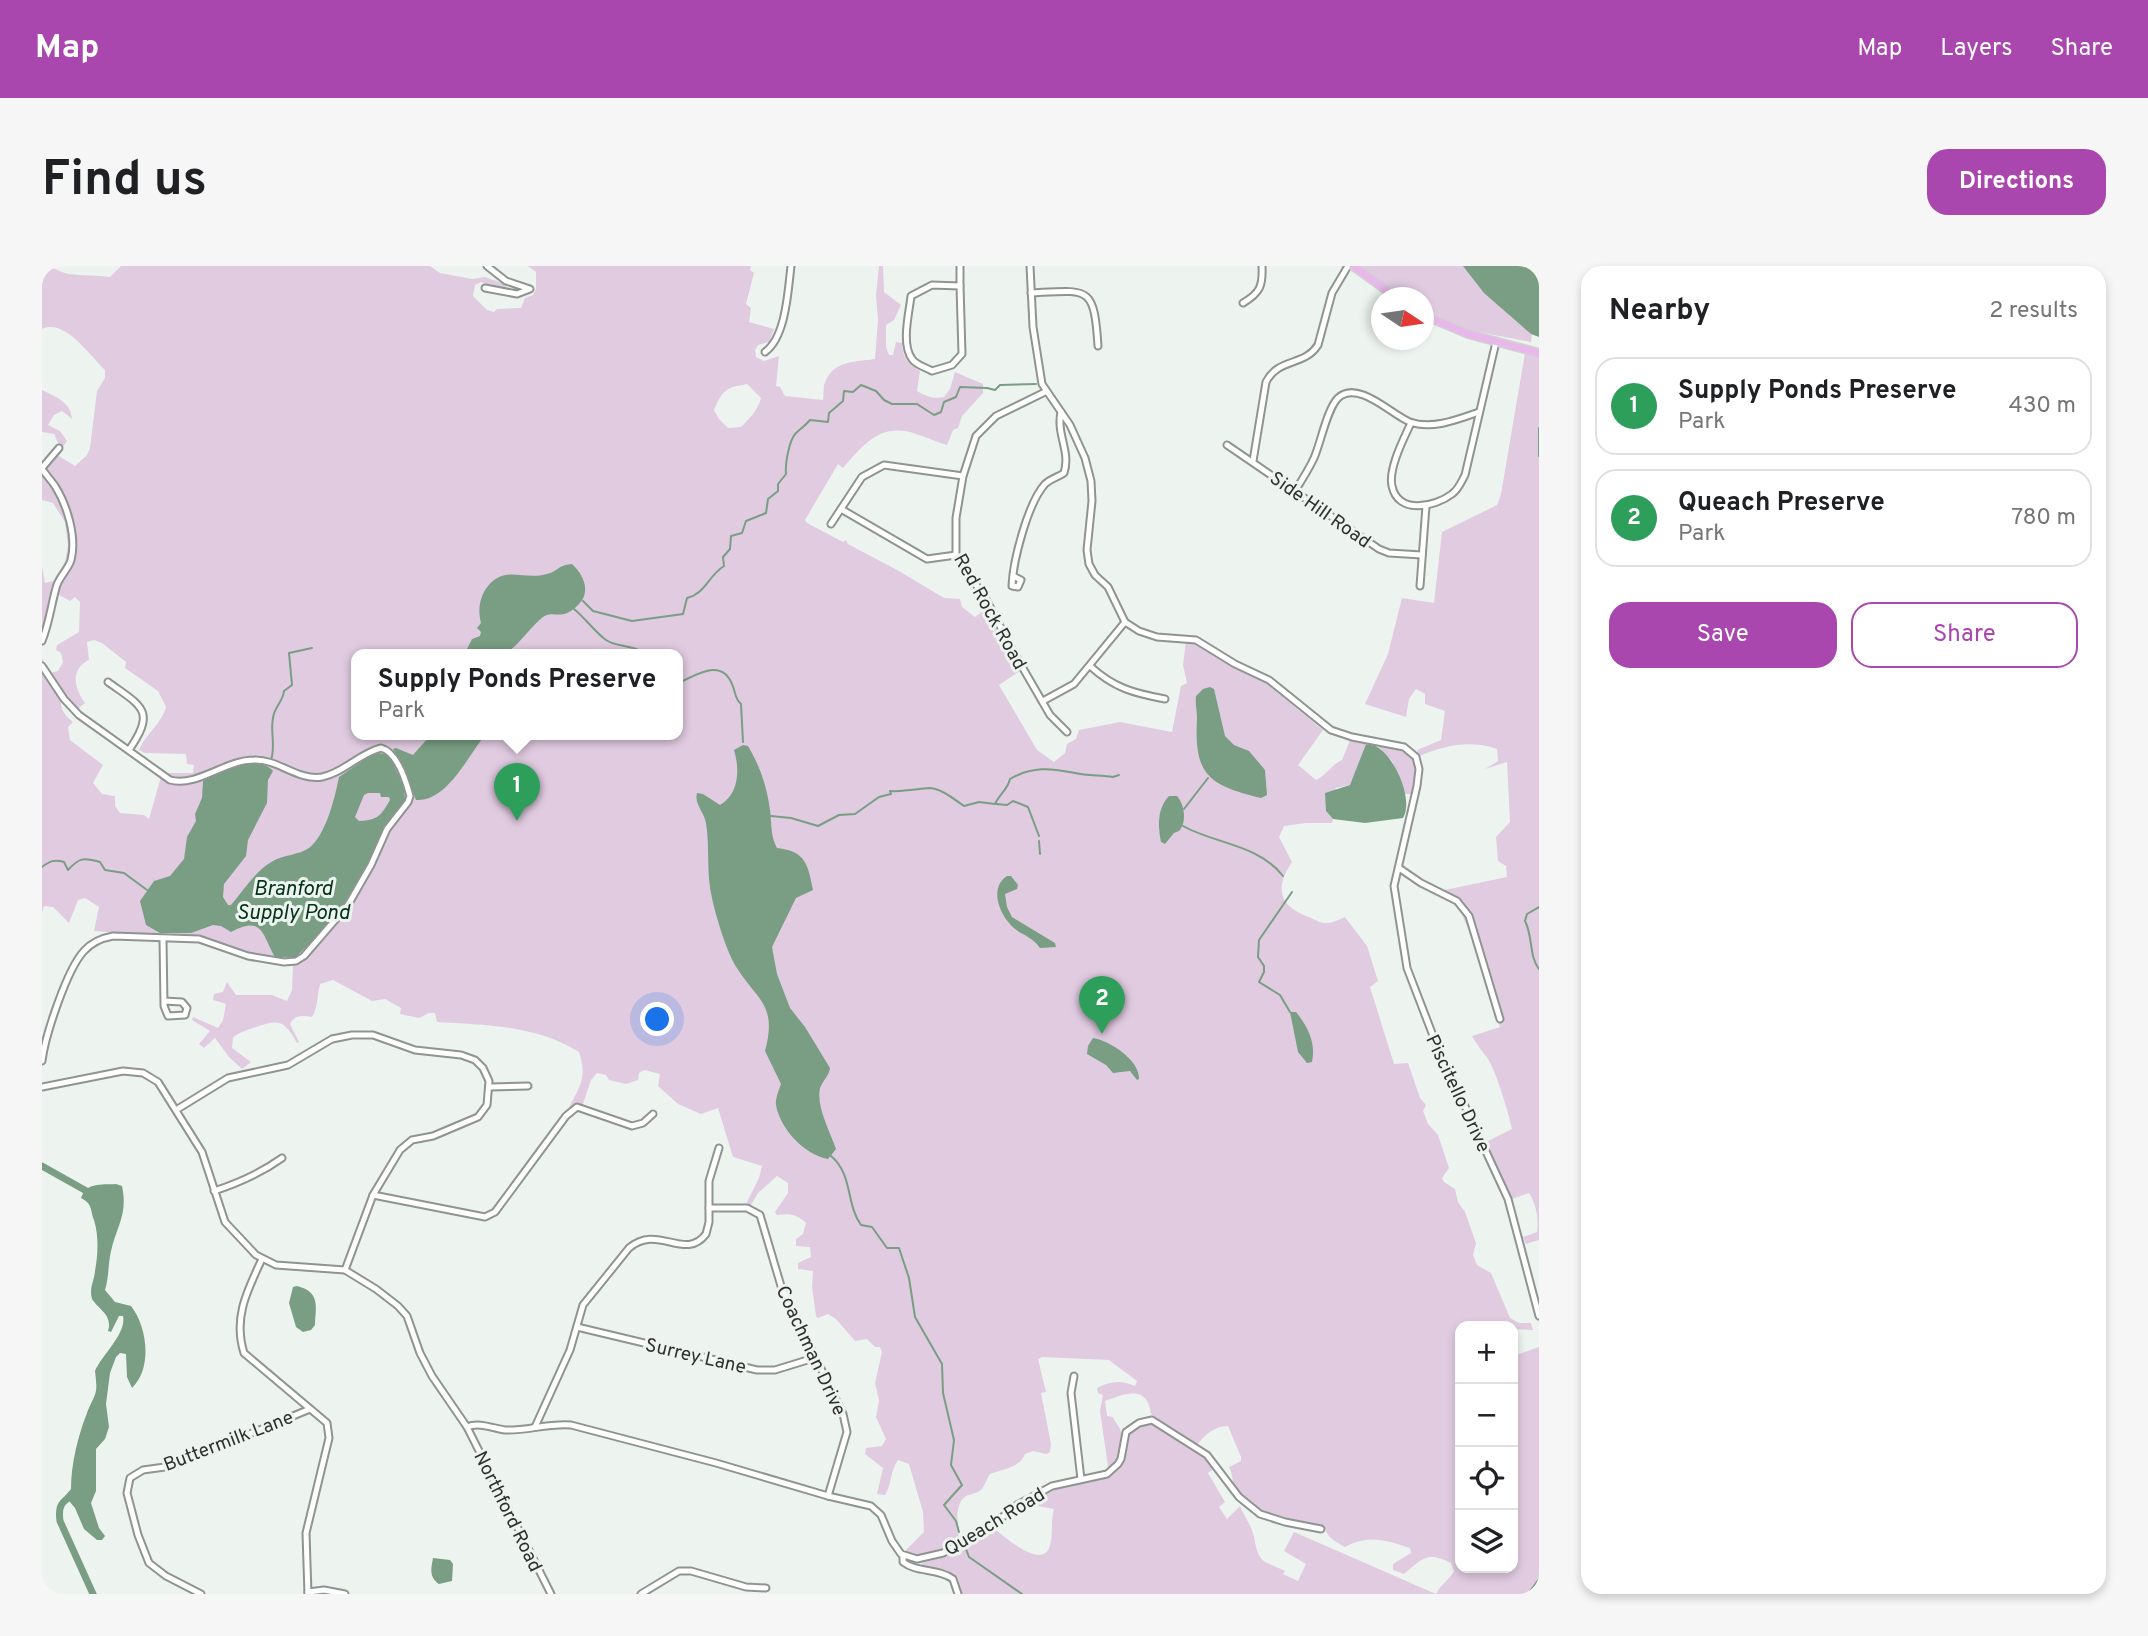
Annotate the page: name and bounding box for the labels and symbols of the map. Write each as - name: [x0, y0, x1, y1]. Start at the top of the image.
- north arrow: [1371, 287, 1434, 350]
- street label: Side Hill Road: [1265, 467, 1375, 554]
- street label: Red Rock Road: [947, 550, 1031, 674]
- pin: 1: [494, 763, 540, 821]
- water label: Branford Supply Pond: [236, 876, 351, 927]
- pin: 2: [1079, 976, 1125, 1034]
- your location: [640, 1002, 674, 1036]
- street label: Piscitello Drive: [1419, 1031, 1495, 1157]
- street label: Coachman Drive: [770, 1282, 851, 1420]
- street label: Surrey Lane: [643, 1334, 748, 1380]
- street label: Buttermilk Lane: [160, 1406, 297, 1478]
- street label: Northford Road: [468, 1447, 547, 1576]
- street label: Queach Road: [940, 1483, 1050, 1562]

